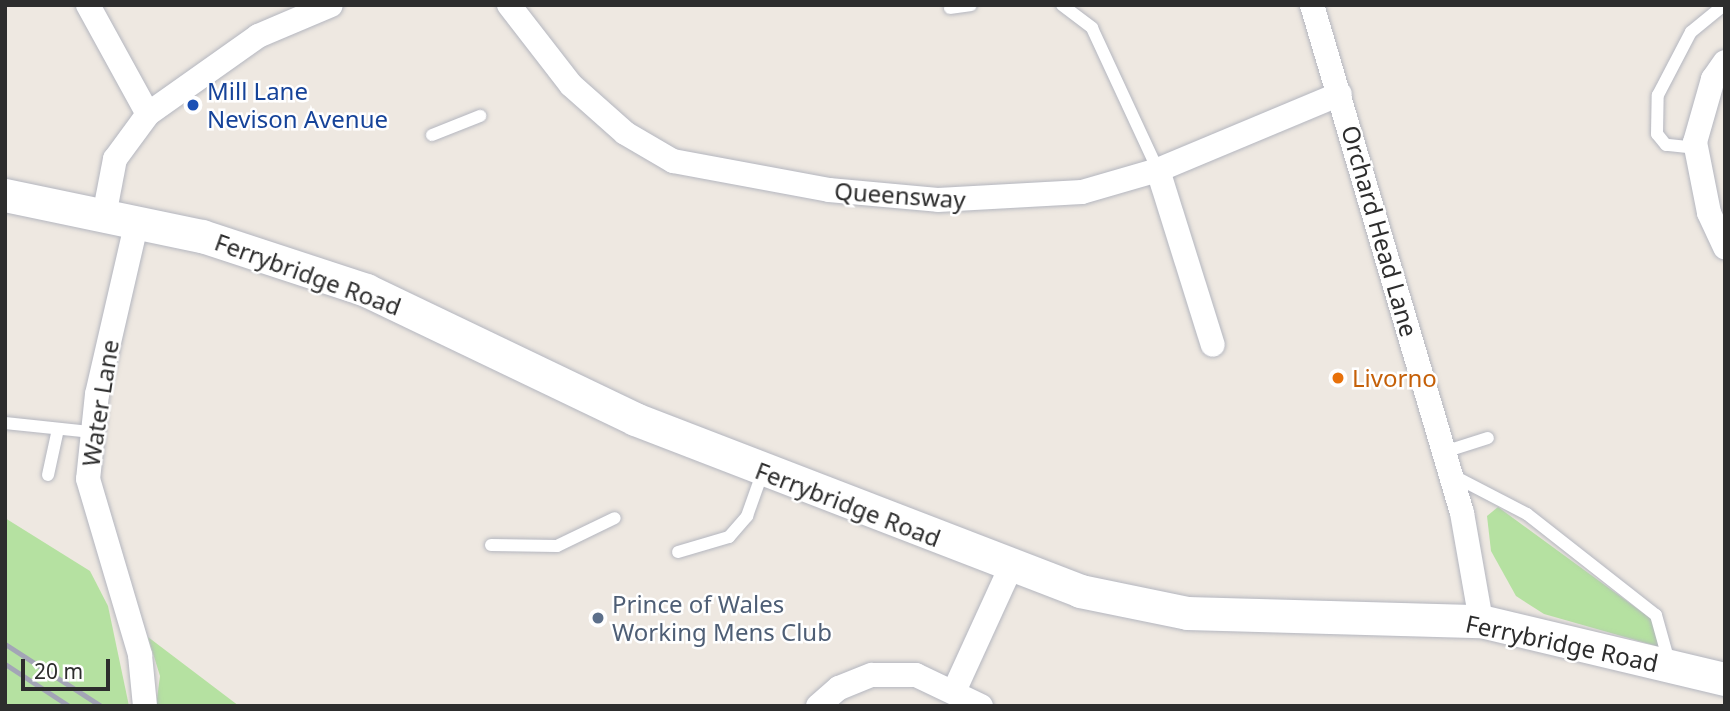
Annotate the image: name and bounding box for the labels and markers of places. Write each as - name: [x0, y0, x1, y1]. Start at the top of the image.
- place label: Mill Lane Nevison Avenue: [207, 77, 388, 133]
- marker: Mill Lane Nevison Avenue: [185, 97, 201, 113]
- place label: Livorno: [1352, 364, 1437, 392]
- marker: Livorno: [1330, 370, 1346, 386]
- place label: Prince of Wales Working Mens Club: [612, 590, 832, 646]
- marker: Prince of Wales Working Mens Club: [590, 610, 606, 626]

